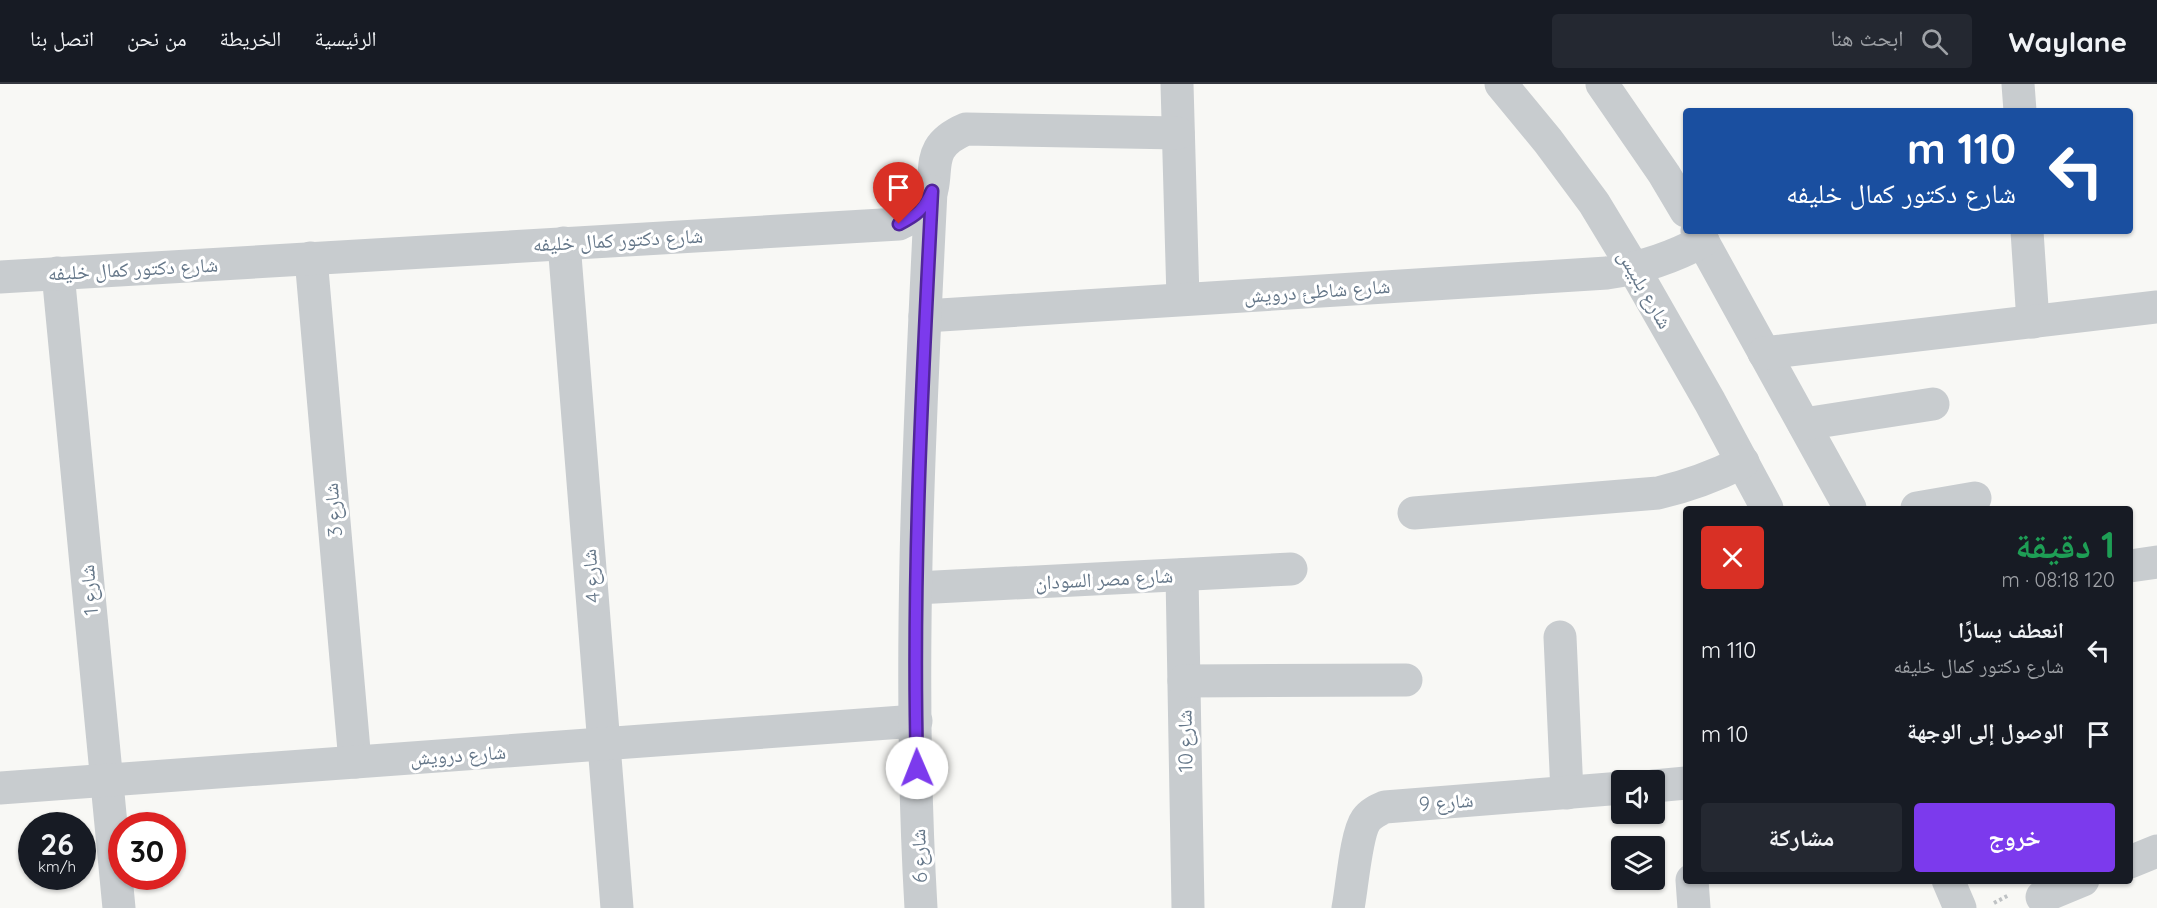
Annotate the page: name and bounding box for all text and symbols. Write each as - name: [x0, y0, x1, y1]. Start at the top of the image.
- search box: [1552, 14, 1972, 68]
- text: ابحث هنا: [1830, 24, 1903, 52]
- text: Waylane: [2008, 24, 2127, 59]
- text: اتصل بنا: [30, 25, 94, 51]
- text: من نحن: [127, 25, 187, 51]
- text: الخريطة: [220, 25, 281, 51]
- text: الرئيسية: [314, 25, 377, 51]
- icon: search: [1918, 25, 1951, 58]
- text: 110 m: [1907, 122, 2016, 175]
- icon: left: [2037, 132, 2115, 210]
- pin: [873, 162, 924, 224]
- icon: arrive: [882, 171, 915, 204]
- text: شارع دكتور كمال خليفه: [1786, 176, 2016, 210]
- street label: شارع دكتور كمال خليفه: [532, 223, 704, 257]
- street label: شارع بلبيس: [1612, 245, 1678, 333]
- street label: شارع دكتور كمال خليفه: [47, 252, 219, 286]
- street label: شارع شاطئ درويش: [1243, 273, 1391, 309]
- street label: شارع 3: [318, 482, 348, 538]
- text: 1 دقيقة: [2015, 522, 2115, 567]
- button: close: [1701, 526, 1764, 589]
- street label: شارع 4: [576, 548, 606, 604]
- street label: شارع مصر السودان: [1034, 562, 1174, 596]
- street label: شارع 1: [74, 564, 104, 616]
- text: 120 m · 08:18: [2001, 567, 2115, 592]
- text: انعطف يسارًا: [1958, 616, 2064, 644]
- icon: left: [2082, 634, 2115, 667]
- text: 110 m: [1701, 636, 1756, 664]
- text: شارع دكتور كمال خليفه: [1894, 653, 2064, 678]
- street label: شارع 10: [1171, 709, 1199, 773]
- text: الوصول إلى الوجهة: [1907, 717, 2064, 745]
- icon: arrive: [2082, 718, 2115, 751]
- text: 10 m: [1701, 720, 1748, 748]
- position arrow: [885, 736, 949, 800]
- street label: شارع درويش: [409, 739, 507, 771]
- map controls: [1611, 770, 1665, 890]
- button: sound: [1611, 770, 1665, 824]
- street label: شارع 9: [1418, 787, 1474, 817]
- button: مشاركة: [1701, 803, 1902, 872]
- button: خروج: [1914, 803, 2115, 872]
- speed limit sign: 30: [108, 812, 186, 890]
- text: 26: [40, 825, 74, 863]
- street label: شارع 6: [905, 828, 933, 884]
- button: layers: [1611, 836, 1665, 890]
- text: km/h: [38, 857, 76, 876]

